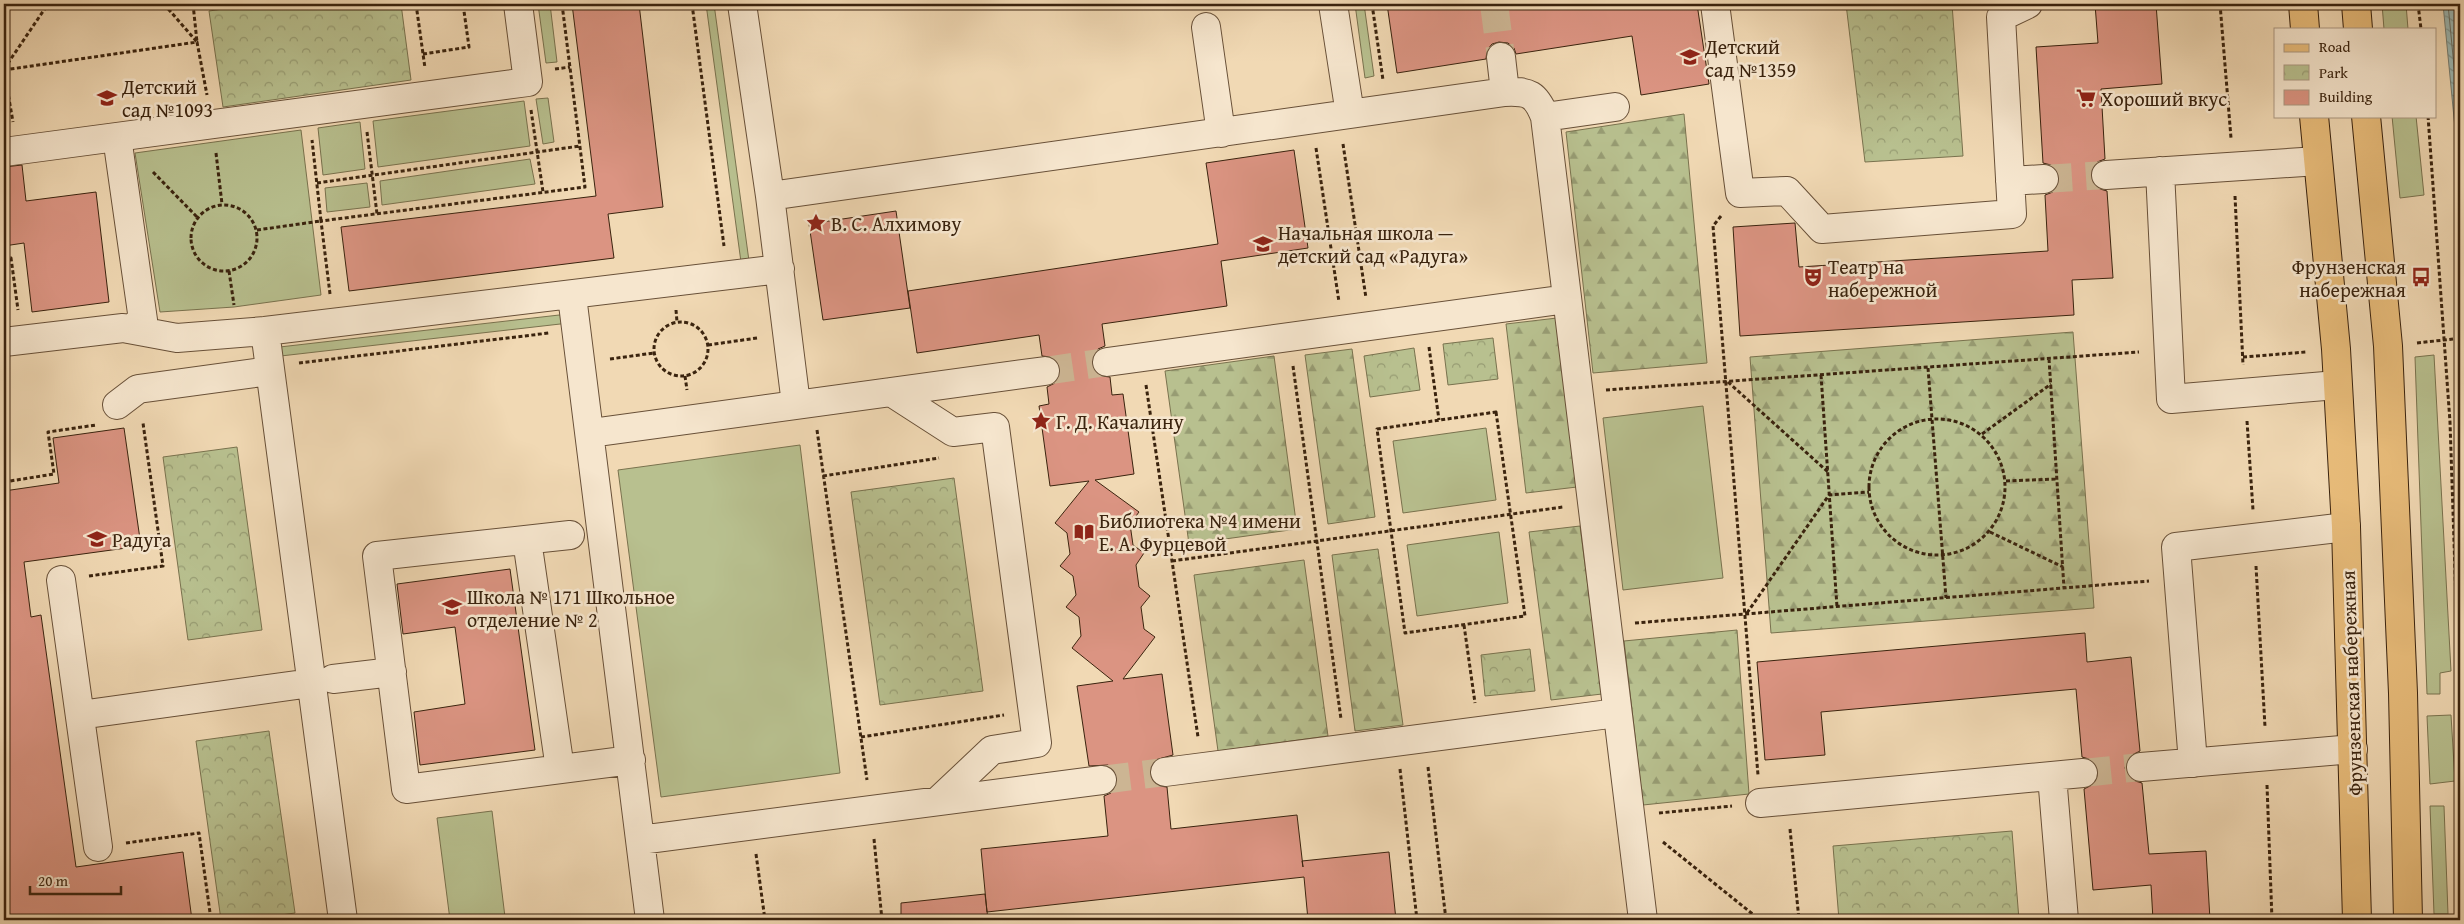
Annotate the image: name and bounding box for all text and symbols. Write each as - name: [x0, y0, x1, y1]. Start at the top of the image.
- legend: [2274, 28, 2436, 118]
- place label: Детский сад №1359: [1704, 32, 1796, 84]
- text: Road: [2319, 36, 2350, 57]
- school or university icon: Детский сад №1359: [1679, 46, 1701, 68]
- text: Park: [2319, 62, 2348, 83]
- place label: Детский сад №1093: [121, 72, 213, 124]
- place label: Хороший вкус: [2101, 84, 2227, 113]
- text: Building: [2319, 86, 2373, 107]
- school or university icon: Детский сад №1093: [96, 87, 118, 109]
- supermarket icon: Хороший вкус: [2075, 87, 2097, 109]
- place label: В. С. Алхимову: [831, 209, 961, 238]
- place icon: В. С. Алхимову: [805, 212, 827, 234]
- place label: Начальная школа — детский сад «Радуга»: [1278, 218, 1468, 270]
- school or university icon: Начальная школа — детский сад «Радуга»: [1252, 233, 1274, 255]
- place label: Театр на набережной: [1828, 252, 1937, 304]
- place label: Фрунзенская набережная: [2292, 252, 2406, 304]
- theatre icon: Театр на набережной: [1802, 266, 1824, 288]
- bus stop icon: Фрунзенская набережная: [2410, 266, 2432, 288]
- place label: Г. Д. Качалину: [1056, 407, 1184, 436]
- place icon: Г. Д. Качалину: [1030, 410, 1052, 432]
- place label: Библиотека №4 имени Е. А. Фурцевой: [1099, 506, 1301, 558]
- library icon: Библиотека №4 имени Е. А. Фурцевой: [1073, 521, 1095, 543]
- place label: Радуга: [112, 525, 172, 554]
- school or university icon: Радуга: [86, 528, 108, 550]
- street label: Фрунзенская набережная: [2333, 570, 2369, 796]
- place label: Школа № 171 Школьное отделение № 2: [467, 582, 675, 634]
- school or university icon: Школа № 171 Школьное отделение № 2: [441, 596, 463, 618]
- scale bar: [30, 864, 121, 896]
- text: 20 m: [38, 870, 69, 891]

